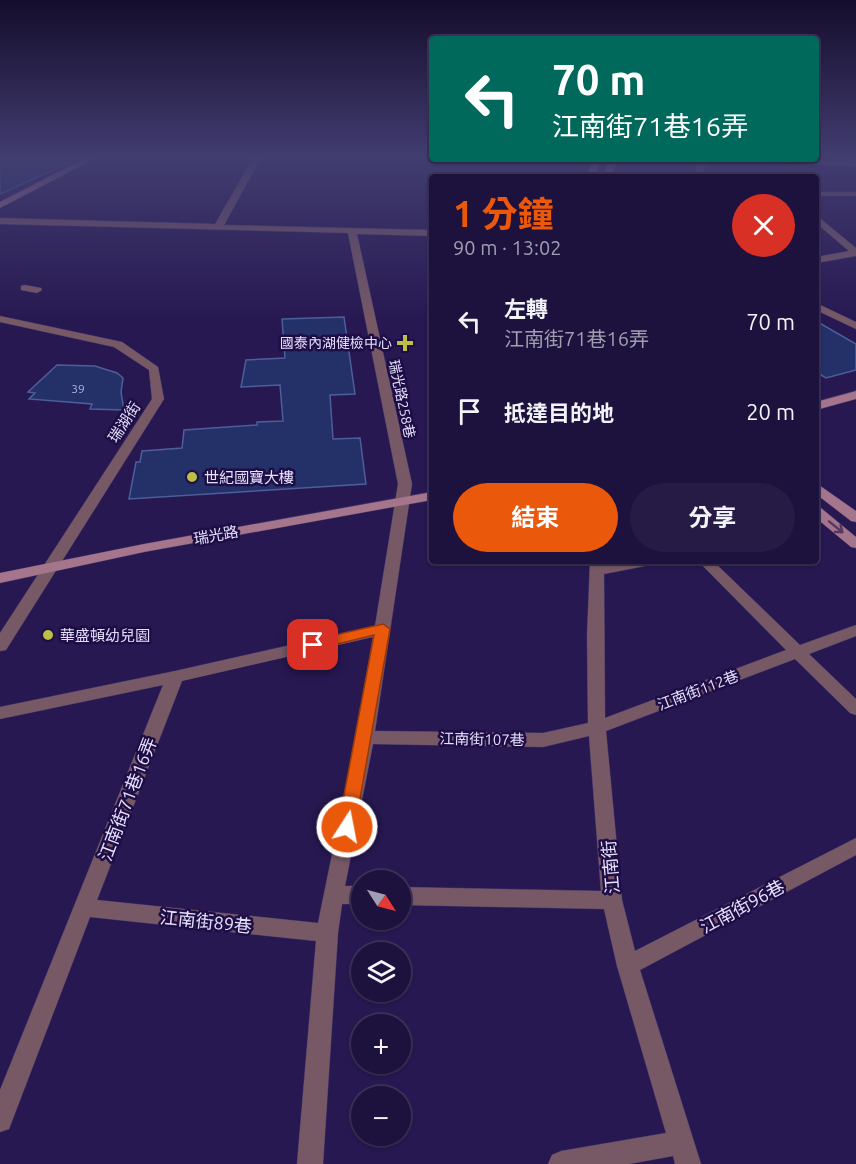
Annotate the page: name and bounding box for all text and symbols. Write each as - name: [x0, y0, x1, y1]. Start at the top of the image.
- text: 70 m: [552, 56, 646, 103]
- icon: left: [453, 60, 531, 138]
- text: 江南街71巷16弄: [552, 111, 748, 141]
- text: 1 分鐘: [453, 193, 554, 234]
- button: close: [732, 194, 795, 257]
- text: 90 m · 13:02: [453, 236, 562, 259]
- text: 左轉: [504, 296, 548, 321]
- icon: left: [453, 305, 486, 338]
- text: 70 m: [746, 309, 795, 334]
- text: 江南街71巷16弄: [504, 327, 649, 350]
- marker: 國泰內湖健檢中心: [396, 334, 414, 352]
- place label: 國泰內湖健檢中心: [280, 335, 392, 351]
- street label: 瑞光路258巷: [386, 358, 418, 440]
- house number: 39: [71, 382, 85, 395]
- icon: arrive: [453, 395, 486, 428]
- street label: 瑞湖街: [105, 398, 143, 446]
- text: 20 m: [746, 399, 795, 424]
- text: 抵達目的地: [504, 400, 614, 425]
- place label: 世紀國寶大樓: [204, 469, 294, 486]
- marker: 世紀國寶大樓: [185, 470, 199, 484]
- button: 結束: [453, 483, 618, 552]
- button: 分享: [630, 483, 795, 552]
- one-way arrow: [828, 520, 843, 534]
- street label: 瑞光路: [192, 523, 240, 547]
- pin: [287, 619, 338, 670]
- place label: 華盛頓幼兒園: [60, 627, 150, 644]
- marker: 華盛頓幼兒園: [41, 628, 55, 642]
- icon: arrive: [296, 628, 329, 661]
- street label: 江南街112巷: [655, 667, 741, 713]
- street label: 江南街107巷: [439, 730, 525, 748]
- street label: 江南街71巷16弄: [94, 734, 160, 864]
- position arrow: [315, 795, 379, 859]
- street label: 江南街: [598, 839, 622, 895]
- north arrow: [351, 870, 411, 930]
- map controls: [351, 870, 411, 1146]
- street label: 江南街96巷: [697, 876, 787, 936]
- street label: 江南街89巷: [159, 906, 253, 936]
- button: layers: [351, 942, 411, 1002]
- button: +: [351, 1014, 411, 1074]
- button: −: [351, 1086, 411, 1146]

